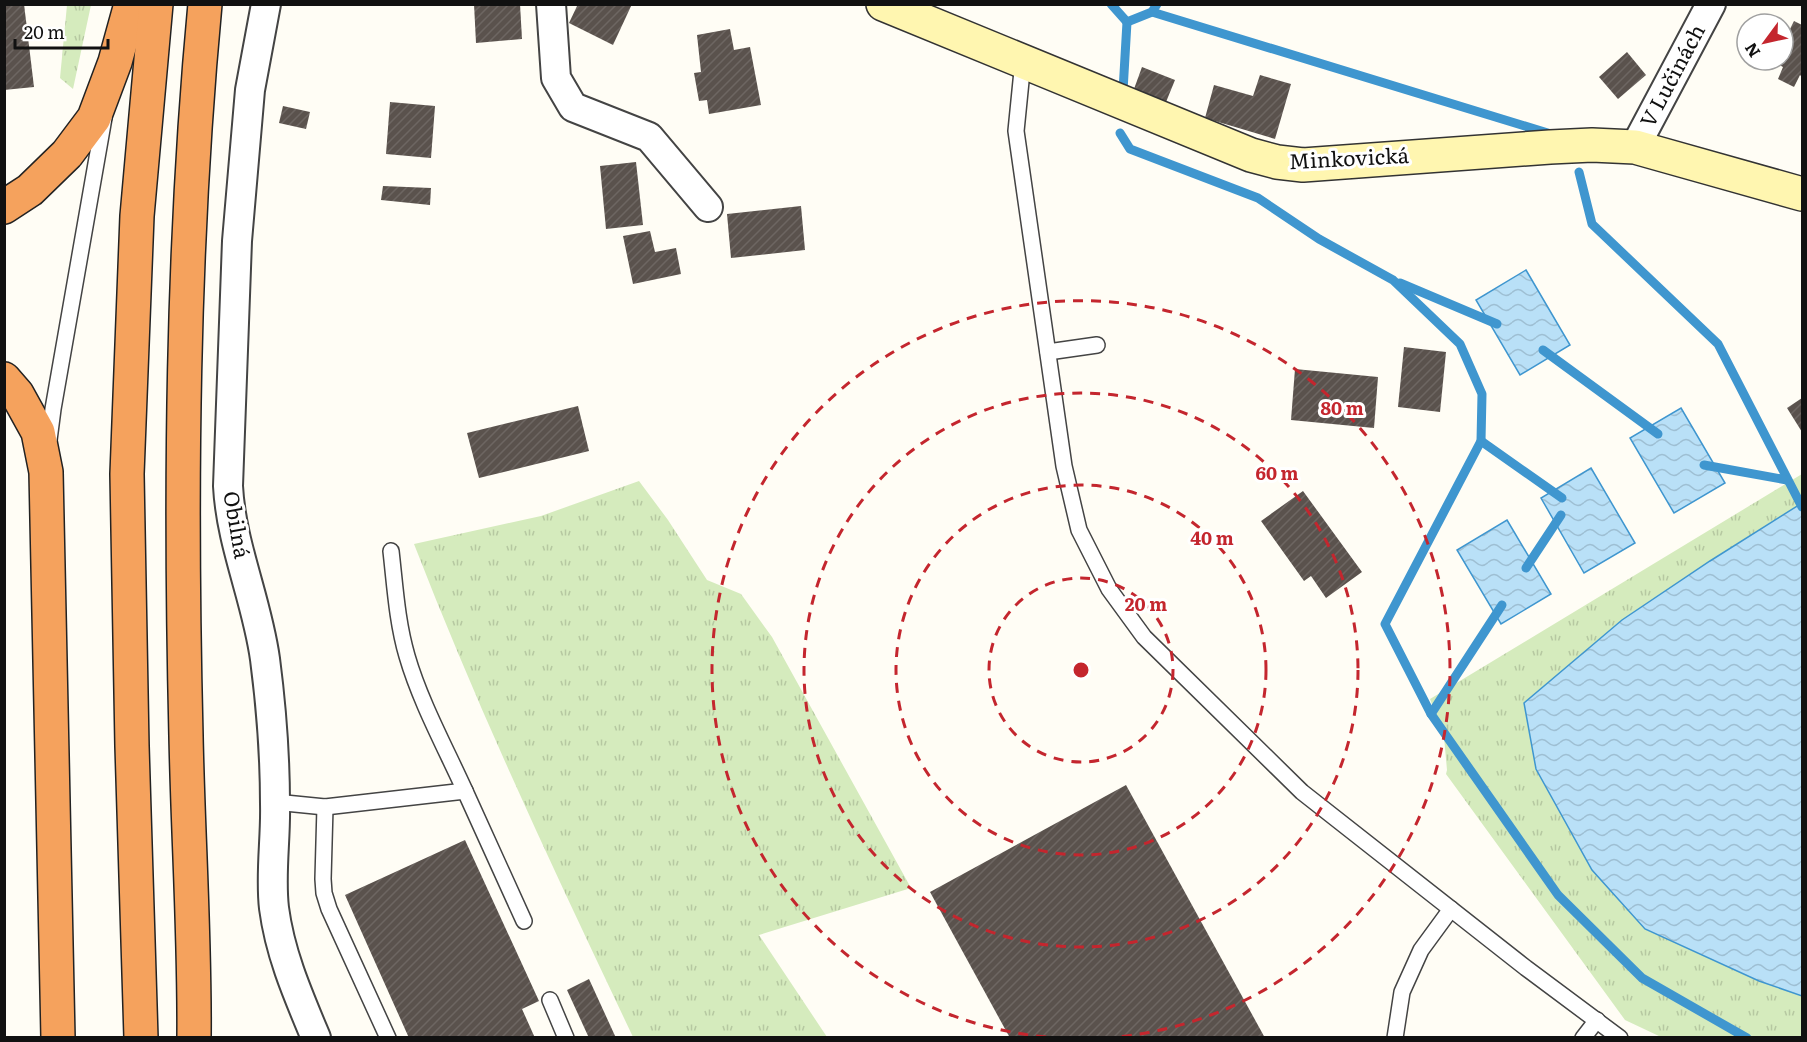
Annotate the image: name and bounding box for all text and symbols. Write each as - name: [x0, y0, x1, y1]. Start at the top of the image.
- scale bar: [15, 12, 108, 50]
- north arrow: [1735, 12, 1795, 72]
- text: 20 m: [24, 18, 65, 45]
- street label: V Lučinách: [1631, 18, 1711, 132]
- text: N: [1738, 39, 1765, 63]
- street label: Minkovická: [1288, 138, 1410, 175]
- text: 80 m: [1320, 394, 1364, 421]
- text: 60 m: [1255, 459, 1299, 486]
- street label: Obilná: [217, 488, 260, 561]
- text: 40 m: [1190, 524, 1234, 551]
- text: 20 m: [1125, 590, 1167, 617]
- centre of rings: [1071, 660, 1091, 680]

